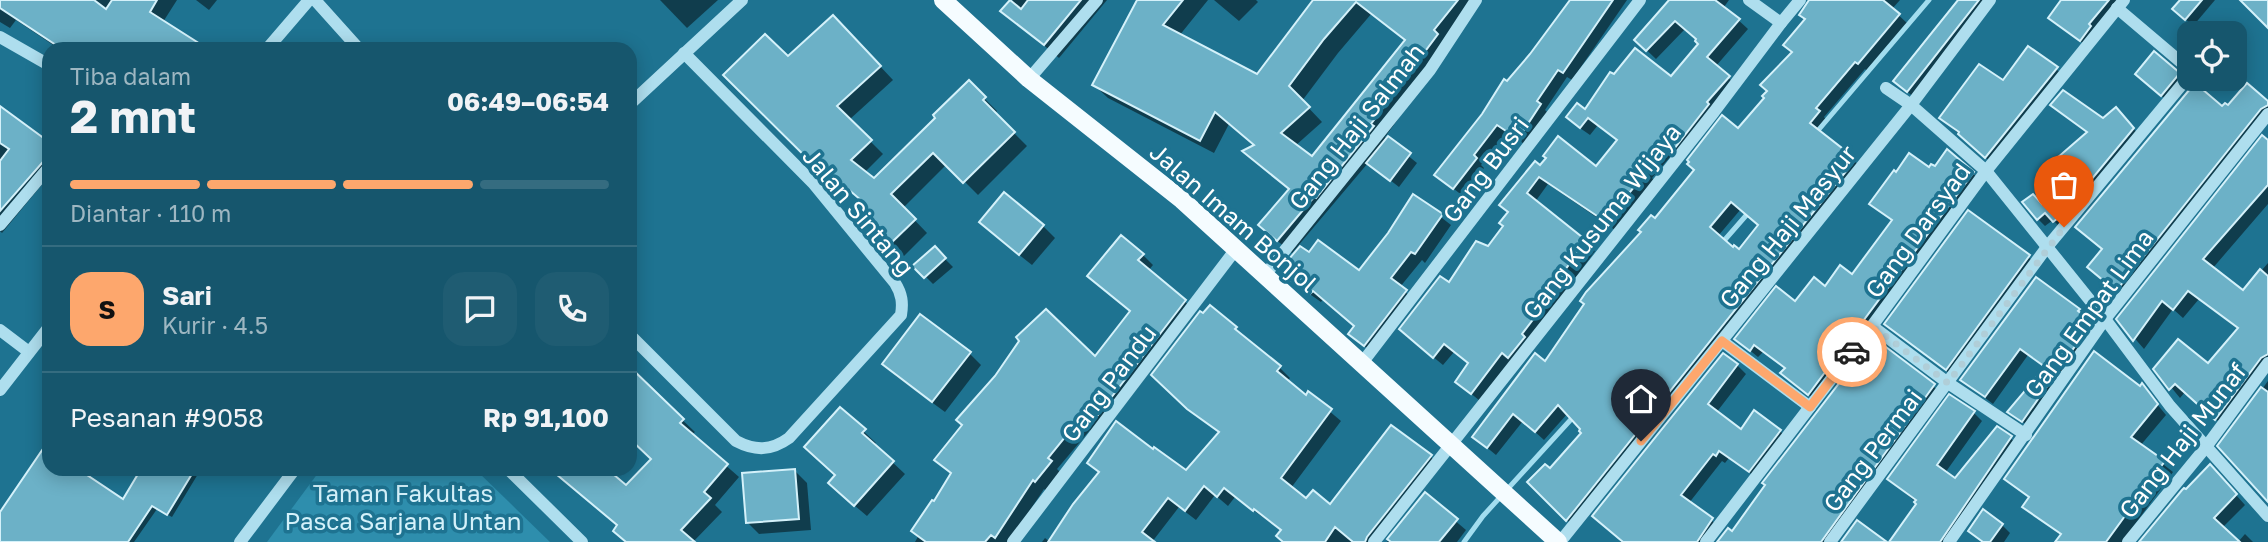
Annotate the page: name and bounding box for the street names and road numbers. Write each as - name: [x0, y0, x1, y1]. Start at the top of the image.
- street label: Gang Haji Salmah: [1282, 37, 1430, 215]
- street label: Gang Busri: [1436, 110, 1534, 228]
- street label: Gang Kusuma Wijaya: [1516, 118, 1686, 324]
- street label: Jalan Imam Bonjol: [1144, 136, 1324, 298]
- street label: Gang Haji Masyur: [1713, 139, 1861, 313]
- street label: Jalan Sintang: [797, 141, 921, 281]
- street label: Gang Darsyad: [1858, 157, 1976, 303]
- street label: Gang Empat Lima: [2017, 223, 2159, 403]
- street label: Gang Pandu: [1055, 319, 1161, 447]
- street label: Gang Haji Munaf: [2112, 356, 2252, 523]
- street label: Gang Permai: [1816, 383, 1928, 517]

